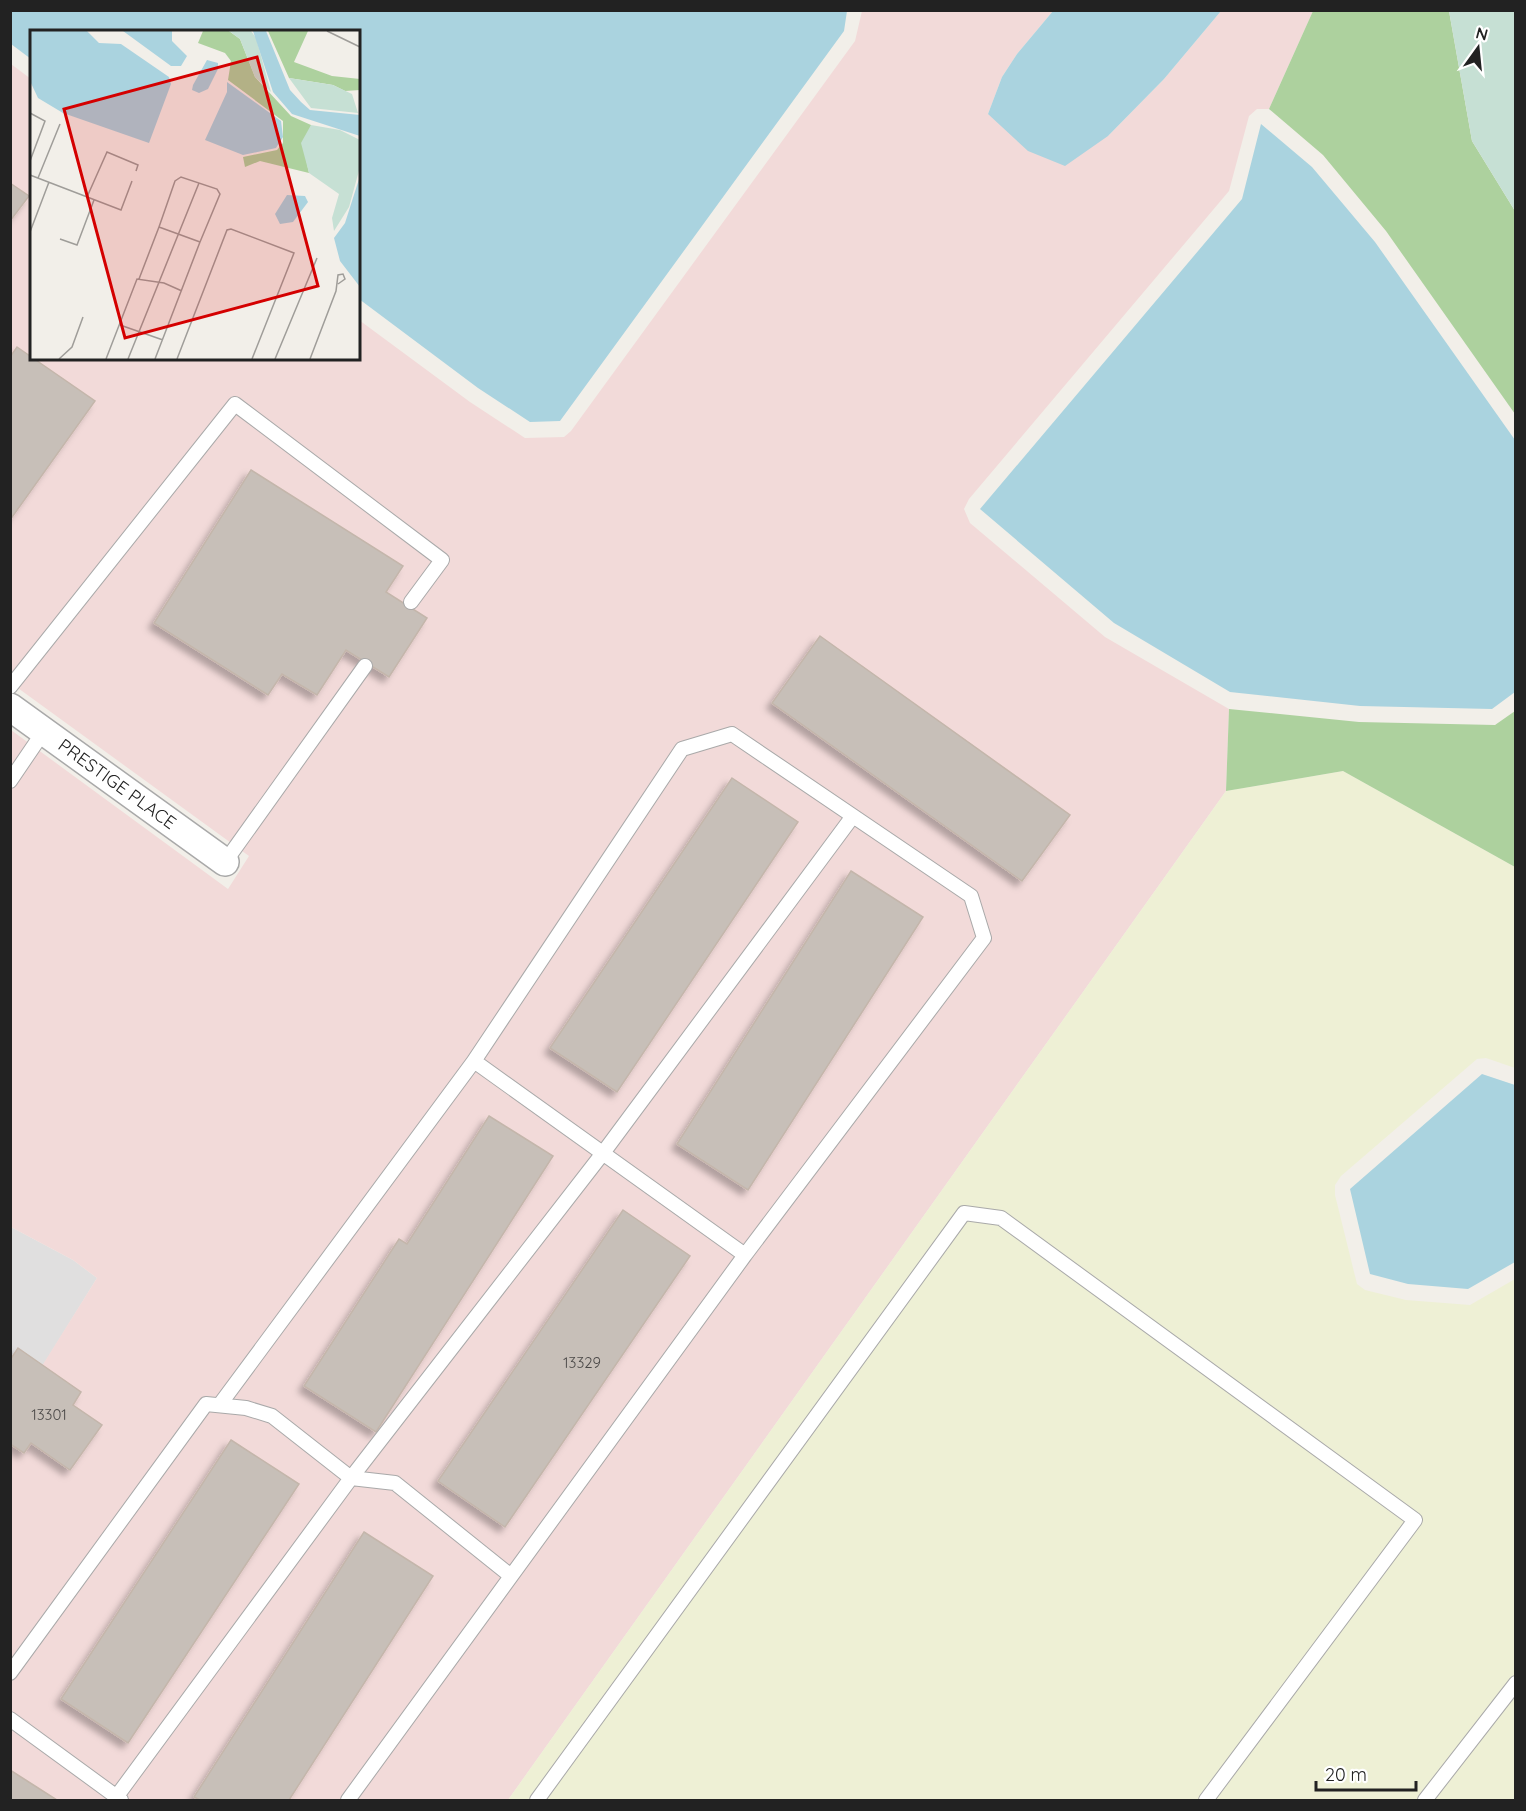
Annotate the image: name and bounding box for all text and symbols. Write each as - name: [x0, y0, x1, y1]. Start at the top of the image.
- north arrow: [1448, 18, 1508, 78]
- text: N: [1474, 22, 1490, 45]
- inset map: [30, 30, 360, 360]
- street label: PRESTIGE PLACE: [54, 734, 181, 834]
- house number: 13329: [563, 1353, 601, 1372]
- house number: 13301: [31, 1405, 67, 1424]
- scale bar: [1316, 1754, 1416, 1792]
- text: 20 m: [1325, 1763, 1367, 1786]

